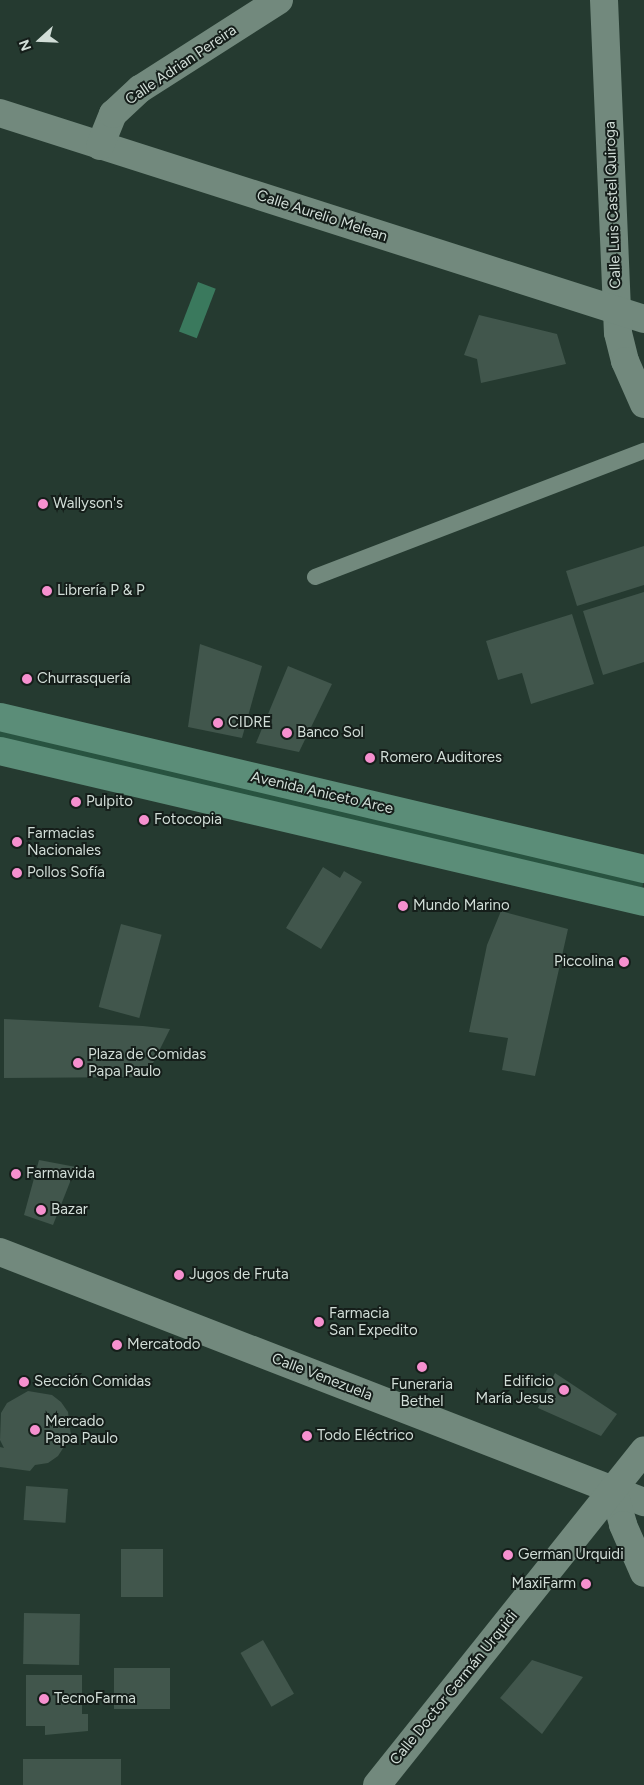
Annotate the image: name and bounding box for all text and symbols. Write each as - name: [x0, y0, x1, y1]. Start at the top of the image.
- north arrow: [15, 15, 65, 65]
- street label: Calle Adrian Pereira: [122, 21, 240, 109]
- text: N: [16, 37, 35, 53]
- street label: Calle Luis Castel Quiroga: [601, 121, 625, 289]
- street label: Calle Aurelio Melean: [254, 186, 390, 246]
- place label: Wallyson's: [53, 495, 123, 513]
- marker: Wallyson's: [37, 498, 49, 510]
- place label: Librería P & P: [57, 582, 145, 600]
- marker: Librería P & P: [41, 585, 53, 597]
- place label: Churrasquería: [37, 670, 131, 688]
- marker: Churrasquería: [21, 673, 33, 685]
- place label: CIDRE: [228, 714, 271, 732]
- marker: CIDRE: [212, 717, 224, 729]
- place label: Banco Sol: [297, 724, 364, 742]
- marker: Banco Sol: [281, 727, 293, 739]
- place label: Romero Auditores: [380, 749, 502, 767]
- marker: Romero Auditores: [364, 752, 376, 764]
- street label: Avenida Aniceto Arce: [249, 768, 395, 818]
- place label: Pulpito: [86, 793, 133, 811]
- marker: Pulpito: [70, 796, 82, 808]
- place label: Fotocopia: [154, 811, 222, 829]
- marker: Fotocopia: [138, 814, 150, 826]
- place label: Farmacias Nacionales: [27, 824, 101, 859]
- marker: Farmacias Nacionales: [11, 836, 23, 848]
- place label: Pollos Sofía: [27, 864, 105, 882]
- marker: Pollos Sofía: [11, 867, 23, 879]
- place label: Mundo Marino: [413, 897, 510, 915]
- marker: Mundo Marino: [397, 900, 409, 912]
- place label: Piccolina: [554, 953, 614, 971]
- marker: Piccolina: [618, 956, 630, 968]
- place label: Plaza de Comidas Papa Paulo: [88, 1045, 206, 1080]
- marker: Plaza de Comidas Papa Paulo: [72, 1057, 84, 1069]
- place label: Farmavida: [26, 1165, 95, 1183]
- marker: Farmavida: [10, 1168, 22, 1180]
- place label: Bazar: [51, 1201, 88, 1219]
- marker: Bazar: [35, 1204, 47, 1216]
- place label: Jugos de Fruta: [189, 1266, 289, 1284]
- marker: Jugos de Fruta: [173, 1269, 185, 1281]
- place label: Farmacia San Expedito: [329, 1304, 418, 1339]
- marker: Farmacia San Expedito: [313, 1316, 325, 1328]
- place label: Mercatodo: [127, 1336, 201, 1354]
- marker: Mercatodo: [111, 1339, 123, 1351]
- street label: Calle Venezuela: [269, 1350, 375, 1404]
- marker: Funeraria Bethel: [416, 1361, 428, 1373]
- place label: Edificio María Jesus: [475, 1372, 554, 1407]
- place label: Sección Comidas: [34, 1373, 151, 1391]
- place label: Funeraria Bethel: [391, 1375, 453, 1410]
- marker: Sección Comidas: [18, 1376, 30, 1388]
- marker: Edificio María Jesus: [558, 1384, 570, 1396]
- place label: Mercado Papa Paulo: [45, 1412, 118, 1447]
- marker: Mercado Papa Paulo: [29, 1424, 41, 1436]
- place label: Todo Eléctrico: [317, 1427, 414, 1445]
- marker: Todo Eléctrico: [301, 1430, 313, 1442]
- place label: German Urquidi: [518, 1546, 624, 1564]
- marker: German Urquidi: [502, 1549, 514, 1561]
- place label: MaxiFarm: [512, 1575, 576, 1593]
- marker: MaxiFarm: [580, 1578, 592, 1590]
- street label: Calle Doctor Germán Urquidi: [386, 1607, 522, 1769]
- place label: TecnoFarma: [54, 1690, 136, 1708]
- marker: TecnoFarma: [38, 1693, 50, 1705]

